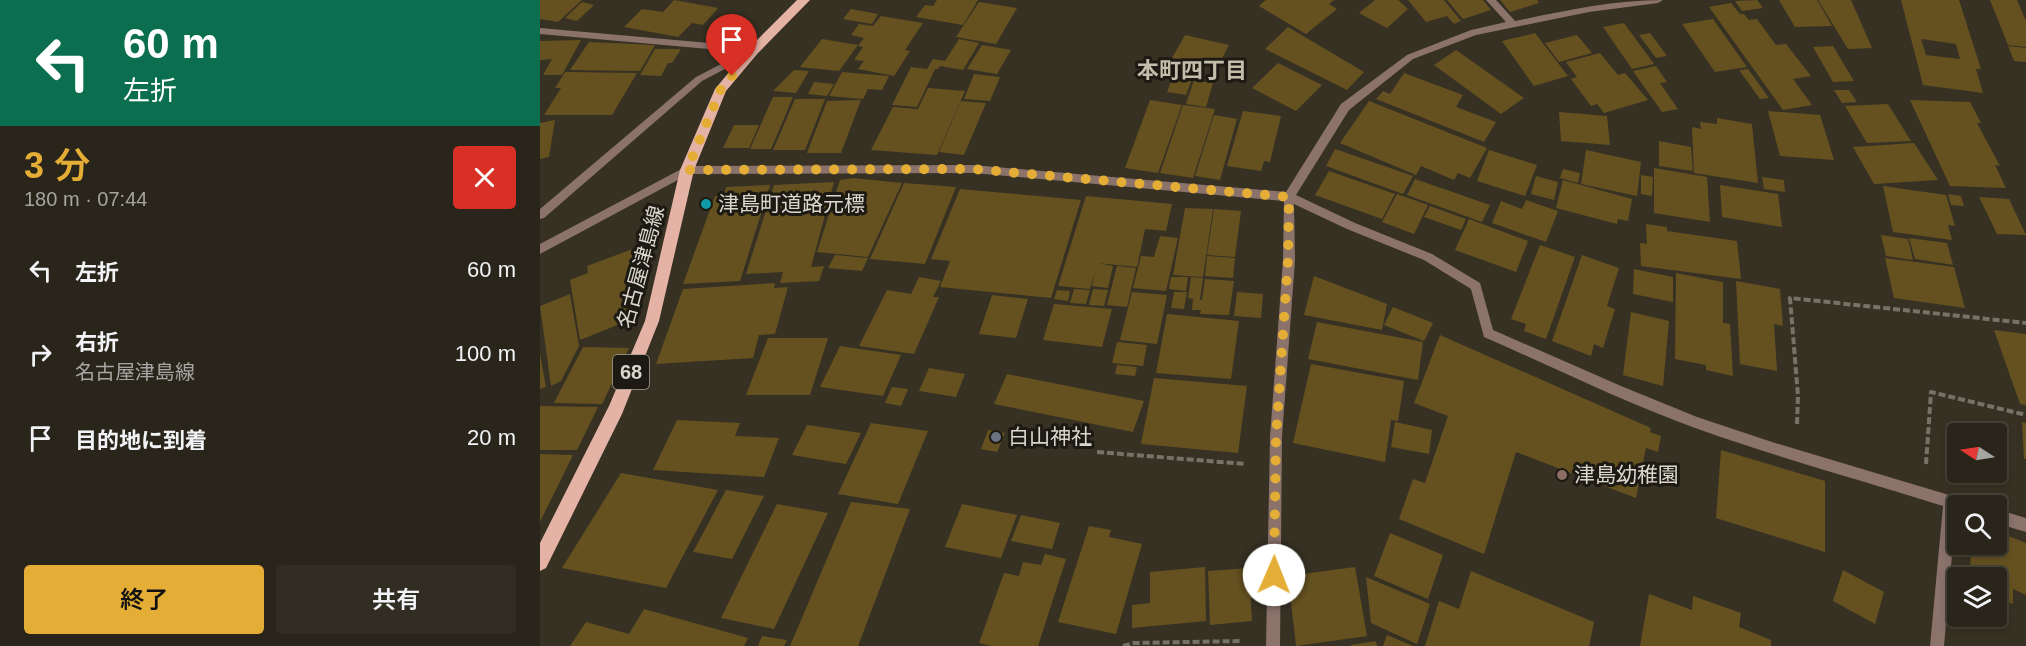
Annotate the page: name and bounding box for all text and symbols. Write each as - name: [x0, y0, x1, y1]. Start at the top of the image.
- pin: [706, 14, 757, 76]
- text: 60 m: [123, 20, 219, 67]
- icon: arrive: [715, 23, 748, 56]
- icon: left: [24, 24, 102, 102]
- district label: 本町四丁目: [1137, 58, 1247, 83]
- text: 左折: [123, 76, 177, 106]
- text: 3 分: [24, 145, 90, 186]
- button: close: [453, 146, 516, 209]
- text: 180 m · 07:44: [24, 188, 147, 210]
- place label: 津島町道路元標: [718, 192, 865, 215]
- marker: 津島町道路元標: [699, 197, 713, 211]
- street label: 名古屋津島線: [613, 203, 668, 331]
- icon: left: [24, 254, 57, 287]
- text: 60 m: [467, 257, 516, 282]
- text: 左折: [75, 260, 119, 285]
- text: 右折: [75, 330, 119, 355]
- icon: right: [24, 338, 57, 371]
- text: 100 m: [455, 341, 516, 366]
- road number: 68: [613, 355, 649, 389]
- text: 名古屋津島線: [75, 361, 195, 383]
- icon: arrive: [24, 422, 57, 455]
- north arrow: [1947, 423, 2007, 483]
- map controls: [1947, 423, 2007, 627]
- text: 20 m: [467, 425, 516, 450]
- place label: 白山神社: [1008, 425, 1092, 448]
- text: 目的地に到着: [75, 428, 207, 453]
- marker: 白山神社: [989, 430, 1003, 444]
- place label: 津島幼稚園: [1574, 463, 1679, 486]
- marker: 津島幼稚園: [1555, 468, 1569, 482]
- button: search: [1947, 495, 2007, 555]
- position arrow: [1242, 543, 1306, 607]
- button: 終了: [24, 565, 264, 634]
- button: 共有: [276, 565, 516, 634]
- button: layers: [1947, 567, 2007, 627]

